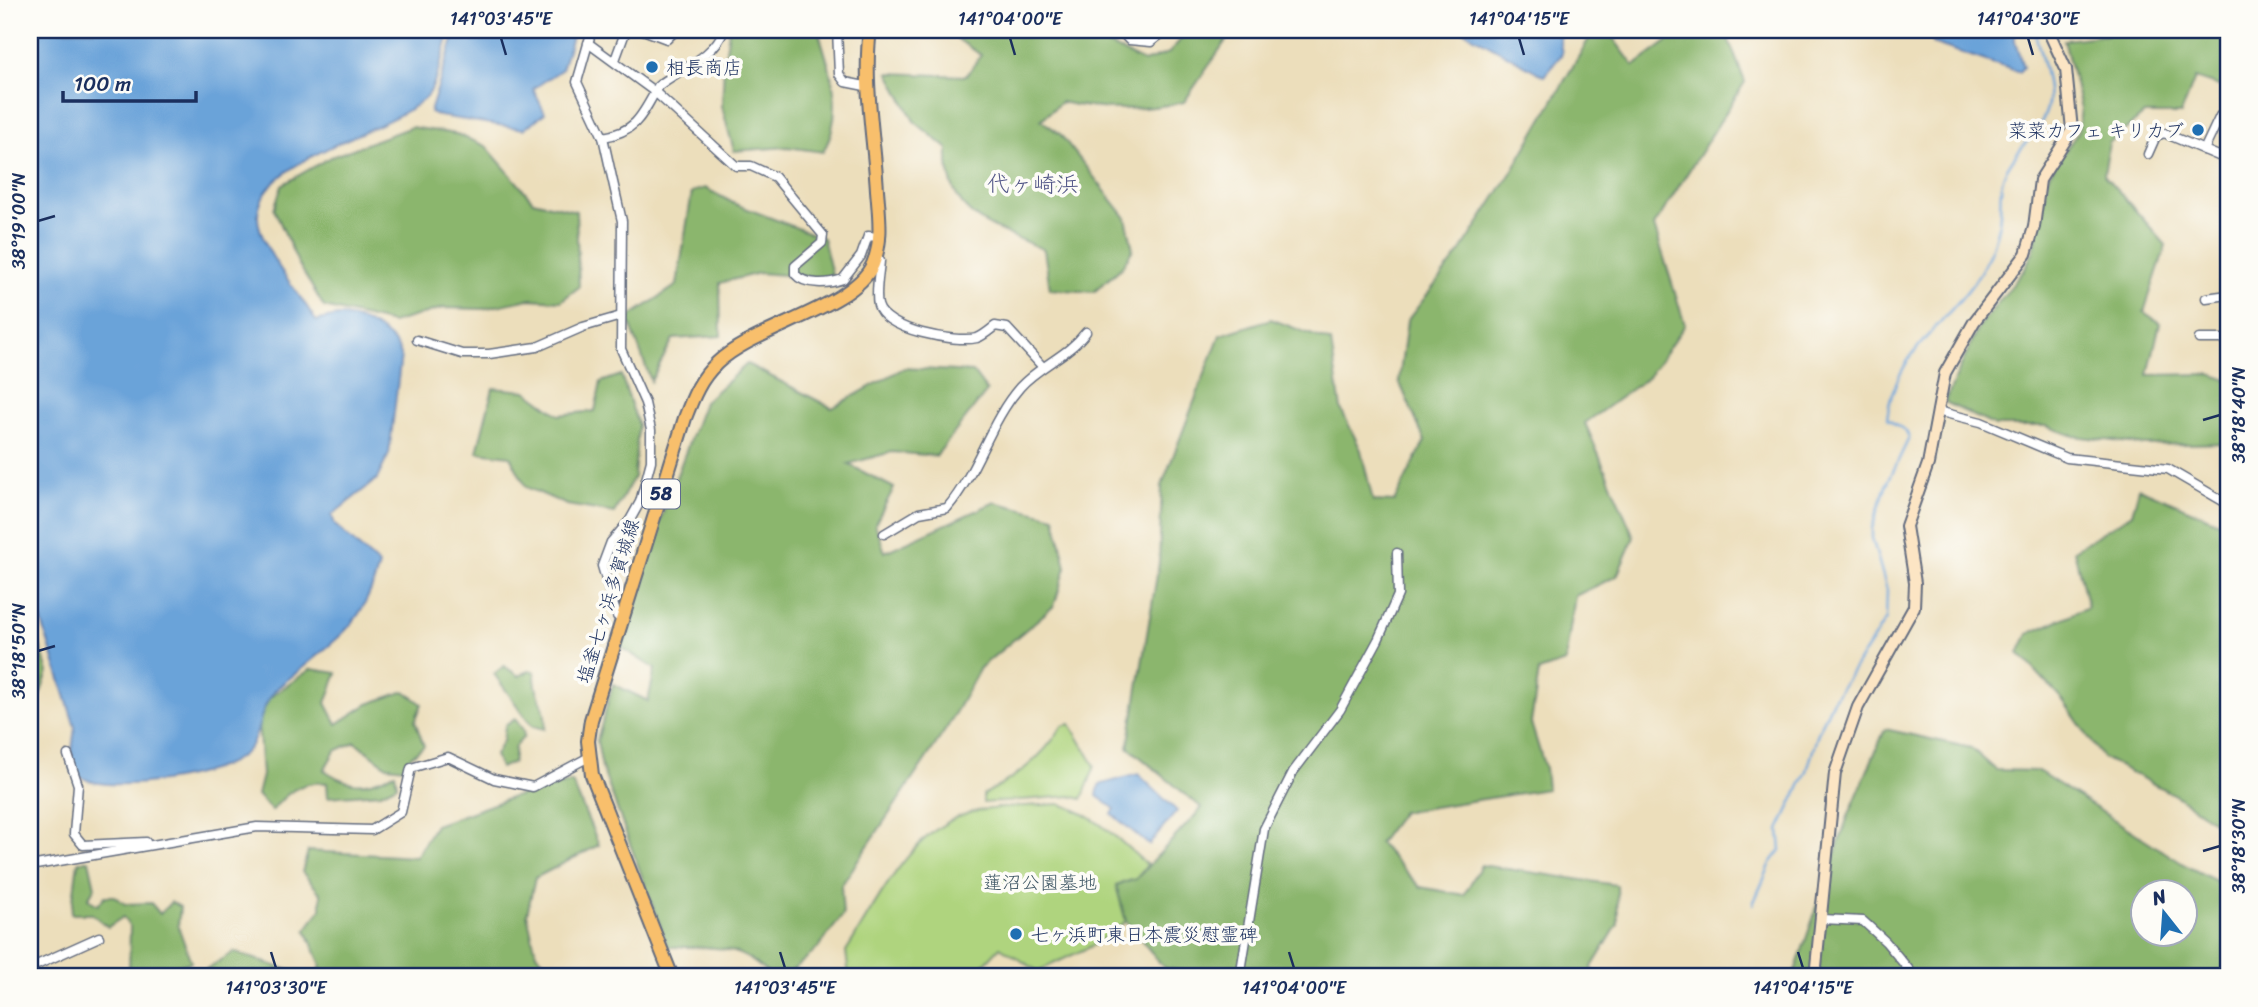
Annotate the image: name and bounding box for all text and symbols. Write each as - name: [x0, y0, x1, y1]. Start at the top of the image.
- text: 141°03'45"E: [450, 3, 553, 35]
- text: 141°04'00"E: [958, 3, 1063, 35]
- text: 141°04'15"E: [1469, 3, 1570, 35]
- text: 141°04'30"E: [1977, 3, 2080, 35]
- place label: 相長商店: [666, 51, 742, 84]
- marker: 相長商店: [644, 59, 660, 75]
- scale bar: [63, 60, 196, 104]
- text: 100 m: [74, 65, 131, 103]
- place label: 菜菜カフェ キリカブ: [2008, 114, 2184, 147]
- marker: 菜菜カフェ キリカブ: [2190, 122, 2206, 138]
- district label: 代ヶ崎浜: [987, 164, 1079, 205]
- text: 38°19'00"N: [3, 172, 35, 269]
- text: 38°18'40"N: [2223, 366, 2255, 463]
- road number: 58: [642, 480, 680, 508]
- street label: 塩釜七ヶ浜多賀城線: [567, 514, 649, 688]
- text: 38°18'50"N: [3, 602, 35, 699]
- text: 38°18'30"N: [2223, 798, 2255, 893]
- park label: 蓮沼公園墓地: [983, 866, 1097, 899]
- north arrow: [2128, 878, 2198, 948]
- text: N: [2147, 879, 2171, 915]
- place label: 七ヶ浜町東日本震災慰霊碑: [1030, 918, 1258, 951]
- marker: 七ヶ浜町東日本震災慰霊碑: [1008, 926, 1024, 942]
- text: 141°03'30"E: [225, 972, 328, 1004]
- text: 141°03'45"E: [734, 972, 837, 1004]
- text: 141°04'00"E: [1242, 972, 1347, 1004]
- text: 141°04'15"E: [1753, 972, 1854, 1004]

